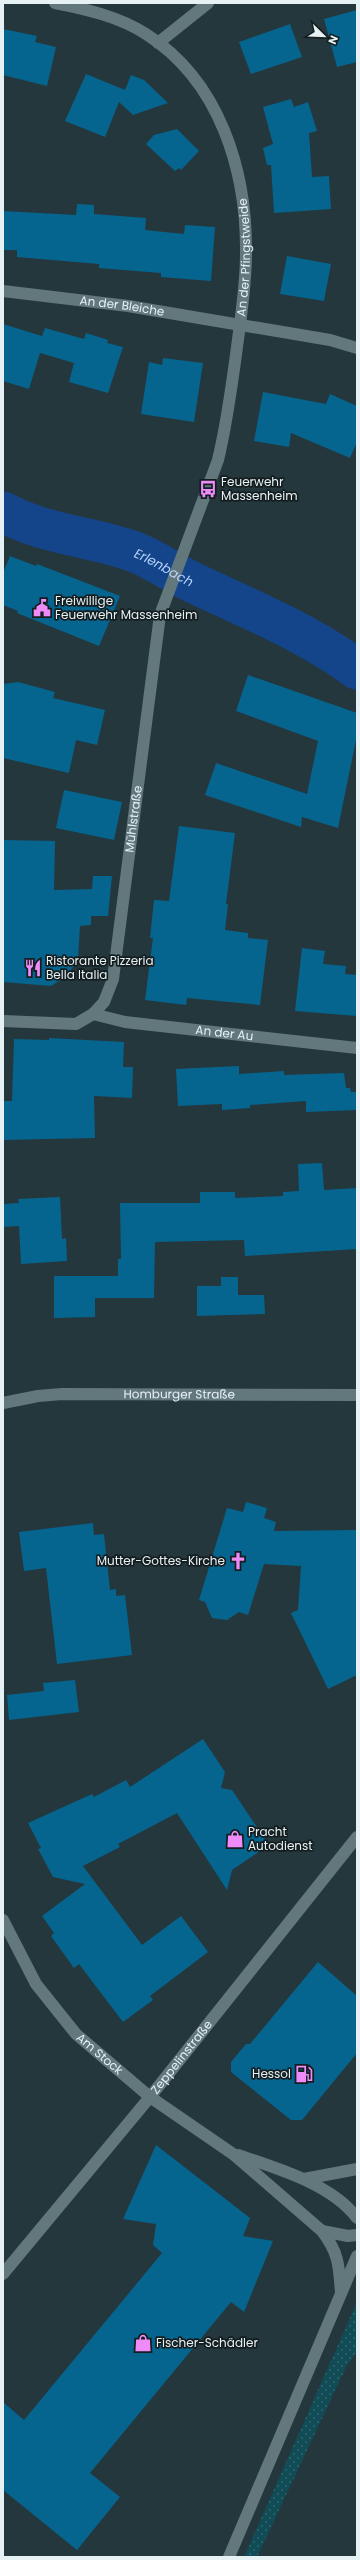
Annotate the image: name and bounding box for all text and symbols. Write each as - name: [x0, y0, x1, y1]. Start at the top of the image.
- north arrow: [304, 16, 344, 56]
- text: N: [324, 33, 342, 47]
- street label: An der Pfingstweide: [232, 197, 254, 317]
- street label: An der Bleiche: [79, 291, 166, 320]
- place label: Feuerwehr Massenheim: [221, 473, 298, 504]
- bus stop icon: Feuerwehr Massenheim: [198, 479, 218, 499]
- water label: Erlenbach: [131, 544, 197, 591]
- place label: Freiwillige Feuerwehr Massenheim: [55, 592, 197, 623]
- public building icon: Freiwillige Feuerwehr Massenheim: [32, 598, 52, 618]
- street label: Mühlstraße: [120, 784, 146, 854]
- place label: Ristorante Pizzeria Bella Italia: [46, 952, 154, 983]
- restaurant icon: Ristorante Pizzeria Bella Italia: [23, 958, 43, 978]
- street label: An der Au: [195, 1021, 254, 1044]
- street label: Homburger Straße: [123, 1385, 235, 1403]
- church icon: Mutter-Gottes-Kirche: [228, 1551, 248, 1571]
- place label: Mutter-Gottes-Kirche: [97, 1552, 225, 1569]
- place label: Pracht Autodienst: [248, 1823, 313, 1854]
- shop icon: Pracht Autodienst: [225, 1829, 245, 1849]
- street label: Zeppelinstraße: [147, 2016, 216, 2097]
- street label: Am Stock: [73, 2029, 127, 2079]
- fuel station icon: Hessol: [294, 2064, 314, 2084]
- place label: Hessol: [252, 2065, 291, 2082]
- shop icon: Fischer-Schädler: [133, 2333, 153, 2353]
- place label: Fischer-Schädler: [156, 2334, 258, 2351]

